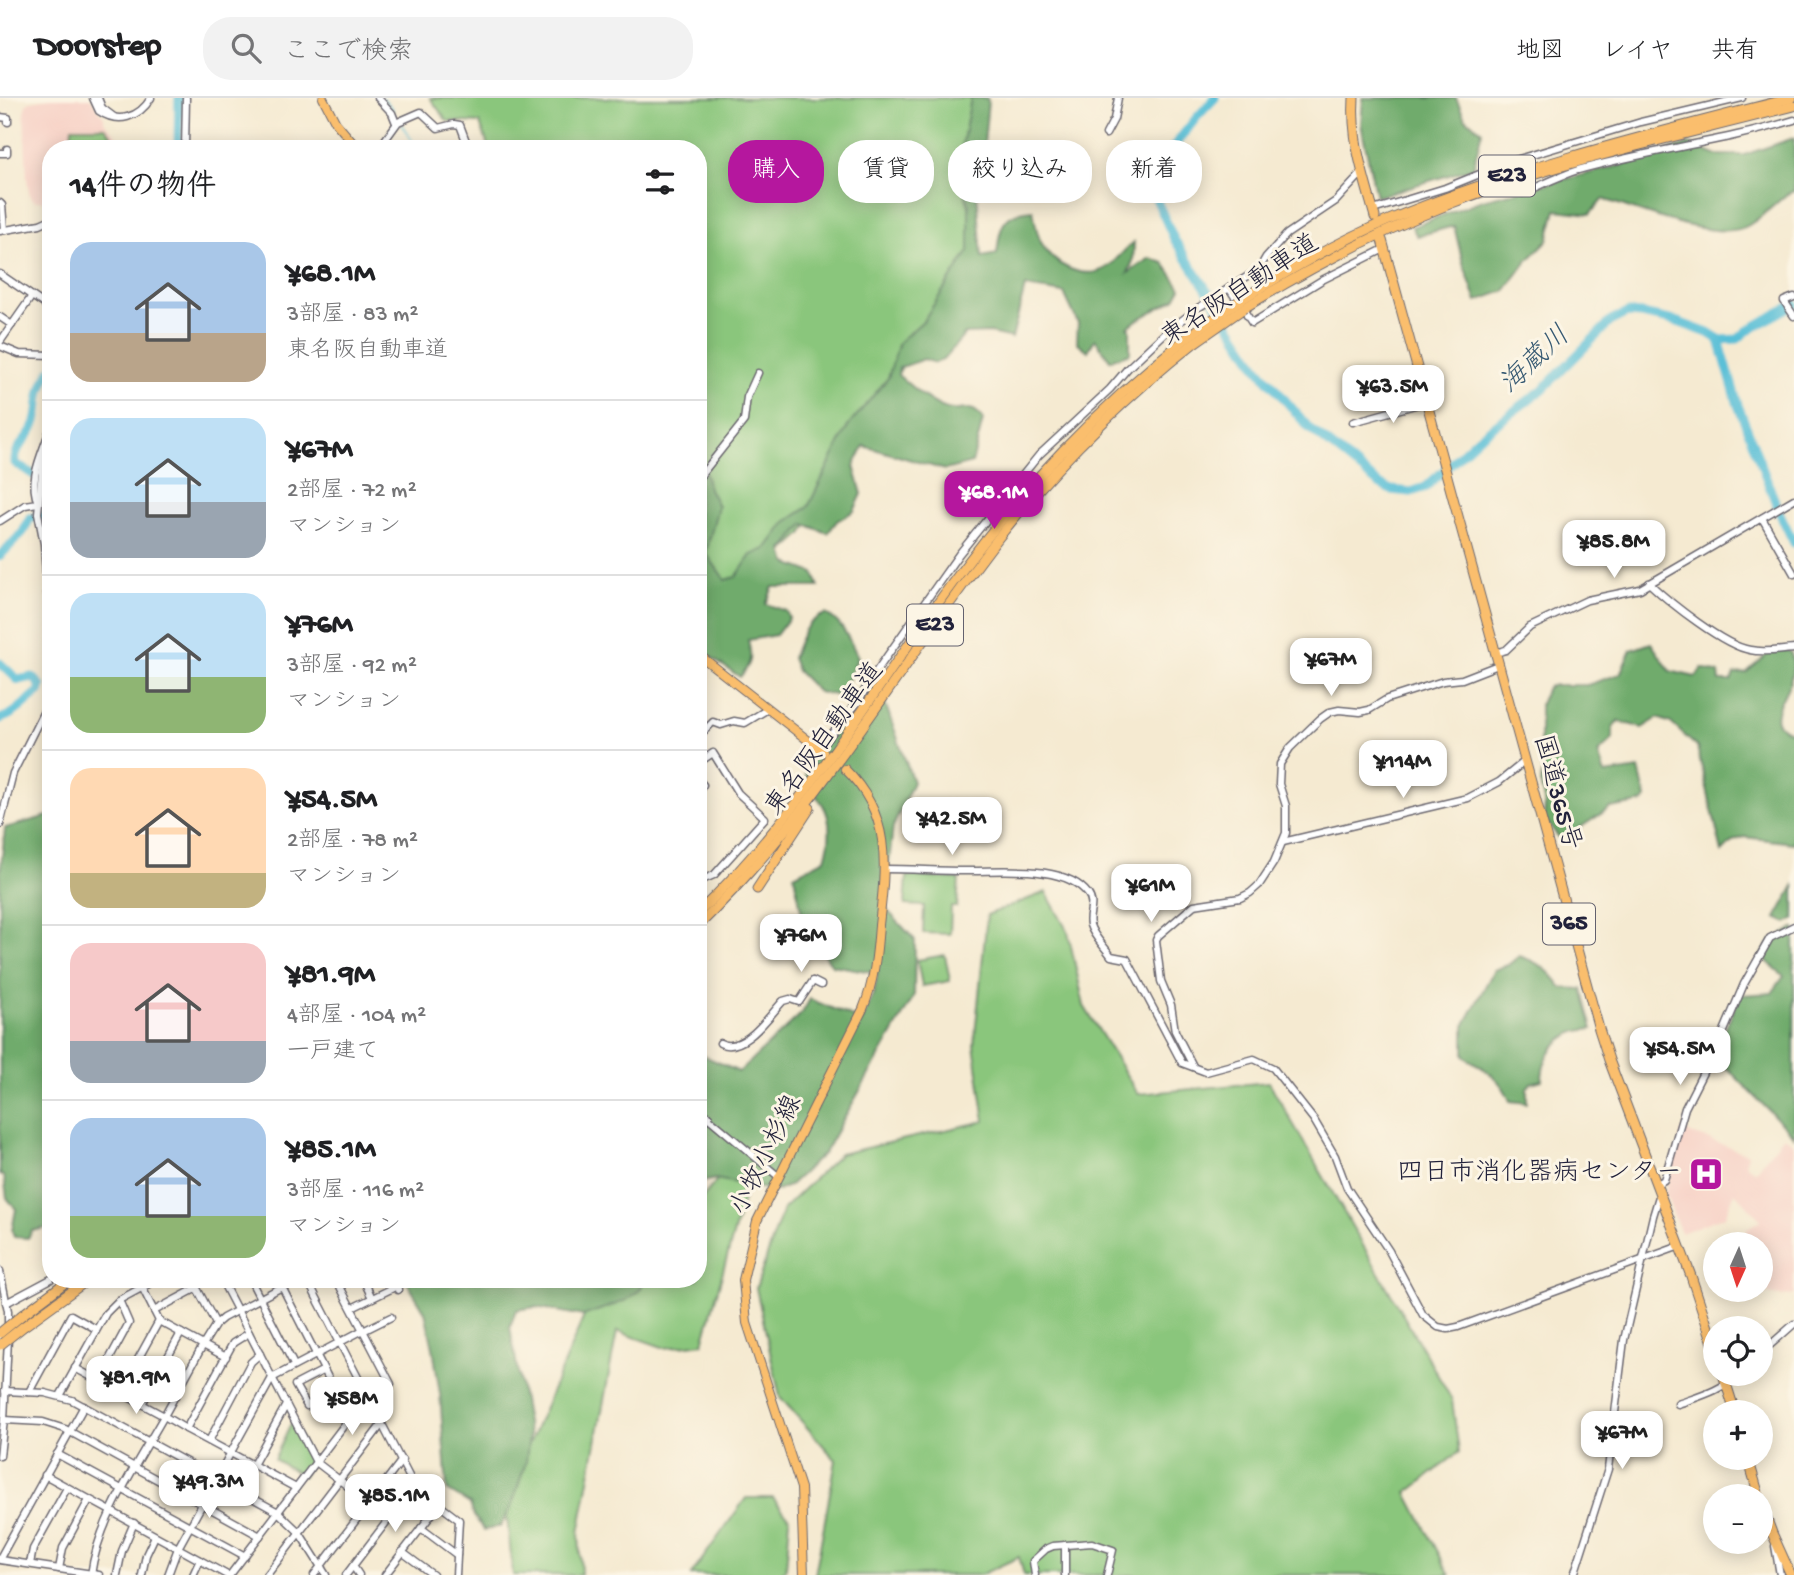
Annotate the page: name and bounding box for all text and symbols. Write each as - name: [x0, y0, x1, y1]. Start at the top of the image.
- search box: [203, 17, 693, 80]
- text: Doorstep: [35, 29, 161, 67]
- icon: search: [227, 29, 265, 67]
- text: ここで検索: [283, 38, 413, 69]
- text: 地図: [1516, 38, 1564, 67]
- text: レイヤ: [1602, 38, 1673, 67]
- text: 共有: [1711, 38, 1759, 67]
- chip: 購入: [728, 140, 824, 203]
- chip: 賃貸: [838, 140, 934, 203]
- chip: 絞り込み: [948, 140, 1092, 203]
- chip: 新着: [1106, 140, 1202, 203]
- road number: E23: [1479, 155, 1535, 196]
- icon: filters: [641, 163, 679, 201]
- text: 14件の物件: [70, 171, 216, 206]
- street label: 東名阪自動車道: [1155, 228, 1326, 355]
- text: ¥68.1M: [287, 258, 375, 293]
- icon: home: [126, 270, 210, 354]
- text: 3部屋 · 83 m²: [287, 302, 418, 329]
- water label: 海蔵川: [1493, 320, 1578, 402]
- text: 東名阪自動車道: [287, 338, 448, 365]
- pin: ¥63.5M: [1336, 366, 1450, 425]
- text: ¥63.5M: [1358, 374, 1428, 401]
- text: ¥67M: [287, 434, 353, 469]
- icon: home: [126, 446, 210, 530]
- pin: ¥68.1M: [937, 472, 1051, 531]
- text: 2部屋 · 72 m²: [287, 478, 417, 505]
- text: ¥68.1M: [960, 480, 1028, 507]
- text: マンション: [287, 514, 401, 541]
- pin: ¥85.8M: [1557, 520, 1671, 580]
- text: ¥85.8M: [1578, 529, 1650, 556]
- road number: E23: [907, 604, 963, 646]
- text: ¥76M: [287, 609, 353, 644]
- icon: home: [126, 621, 210, 705]
- pin: ¥67M: [1290, 638, 1372, 698]
- text: ¥67M: [1306, 647, 1356, 674]
- text: 3部屋 · 92 m²: [287, 653, 417, 680]
- street label: 東名阪自動車道: [758, 656, 892, 823]
- text: マンション: [287, 689, 401, 716]
- street label: 国道365号: [1525, 732, 1586, 854]
- pin: ¥114M: [1354, 740, 1452, 800]
- text: ¥114M: [1375, 749, 1431, 776]
- text: ¥54.5M: [287, 784, 377, 819]
- icon: home: [126, 796, 210, 880]
- pin: ¥42.5M: [895, 798, 1009, 857]
- text: ¥42.5M: [918, 806, 986, 833]
- text: 2部屋 · 78 m²: [287, 828, 418, 855]
- text: マンション: [287, 864, 401, 891]
- pin: ¥61M: [1110, 864, 1192, 924]
- text: ¥61M: [1127, 873, 1175, 900]
- road number: 365: [1543, 904, 1595, 944]
- pin: ¥76M: [760, 914, 842, 974]
- text: ¥76M: [776, 923, 826, 950]
- text: ¥81.9M: [287, 959, 375, 994]
- icon: home: [126, 971, 210, 1055]
- text: 4部屋 · 104 m²: [287, 1003, 426, 1030]
- pin: ¥54.5M: [1623, 1028, 1737, 1087]
- text: ¥54.5M: [1646, 1036, 1714, 1063]
- text: 一戸建て: [287, 1039, 379, 1066]
- street label: 小牧小杉線: [725, 1090, 810, 1221]
- text: ¥85.1M: [287, 1134, 375, 1169]
- icon: home: [126, 1146, 210, 1230]
- hospital icon: 四日市消化器病センター: [1687, 1155, 1725, 1193]
- place label: 四日市消化器病センター: [1397, 1158, 1682, 1190]
- text: 3部屋 · 116 m²: [287, 1178, 424, 1205]
- text: マンション: [287, 1214, 401, 1241]
- north arrow: [1703, 1232, 1773, 1302]
- map controls: [1703, 1232, 1773, 1554]
- button: locate: [1703, 1316, 1773, 1386]
- pin: ¥81.9M: [79, 1356, 193, 1416]
- text: ¥81.9M: [102, 1365, 170, 1392]
- pin: ¥58M: [311, 1378, 393, 1437]
- text: ¥58M: [326, 1386, 378, 1413]
- button: +: [1703, 1400, 1773, 1470]
- pin: ¥67M: [1581, 1412, 1663, 1471]
- text: ¥67M: [1597, 1420, 1647, 1447]
- pin: ¥49.3M: [152, 1460, 266, 1520]
- text: ¥49.3M: [175, 1469, 243, 1496]
- pin: ¥85.1M: [338, 1474, 452, 1534]
- text: ¥85.1M: [361, 1483, 429, 1510]
- button: −: [1703, 1484, 1773, 1554]

